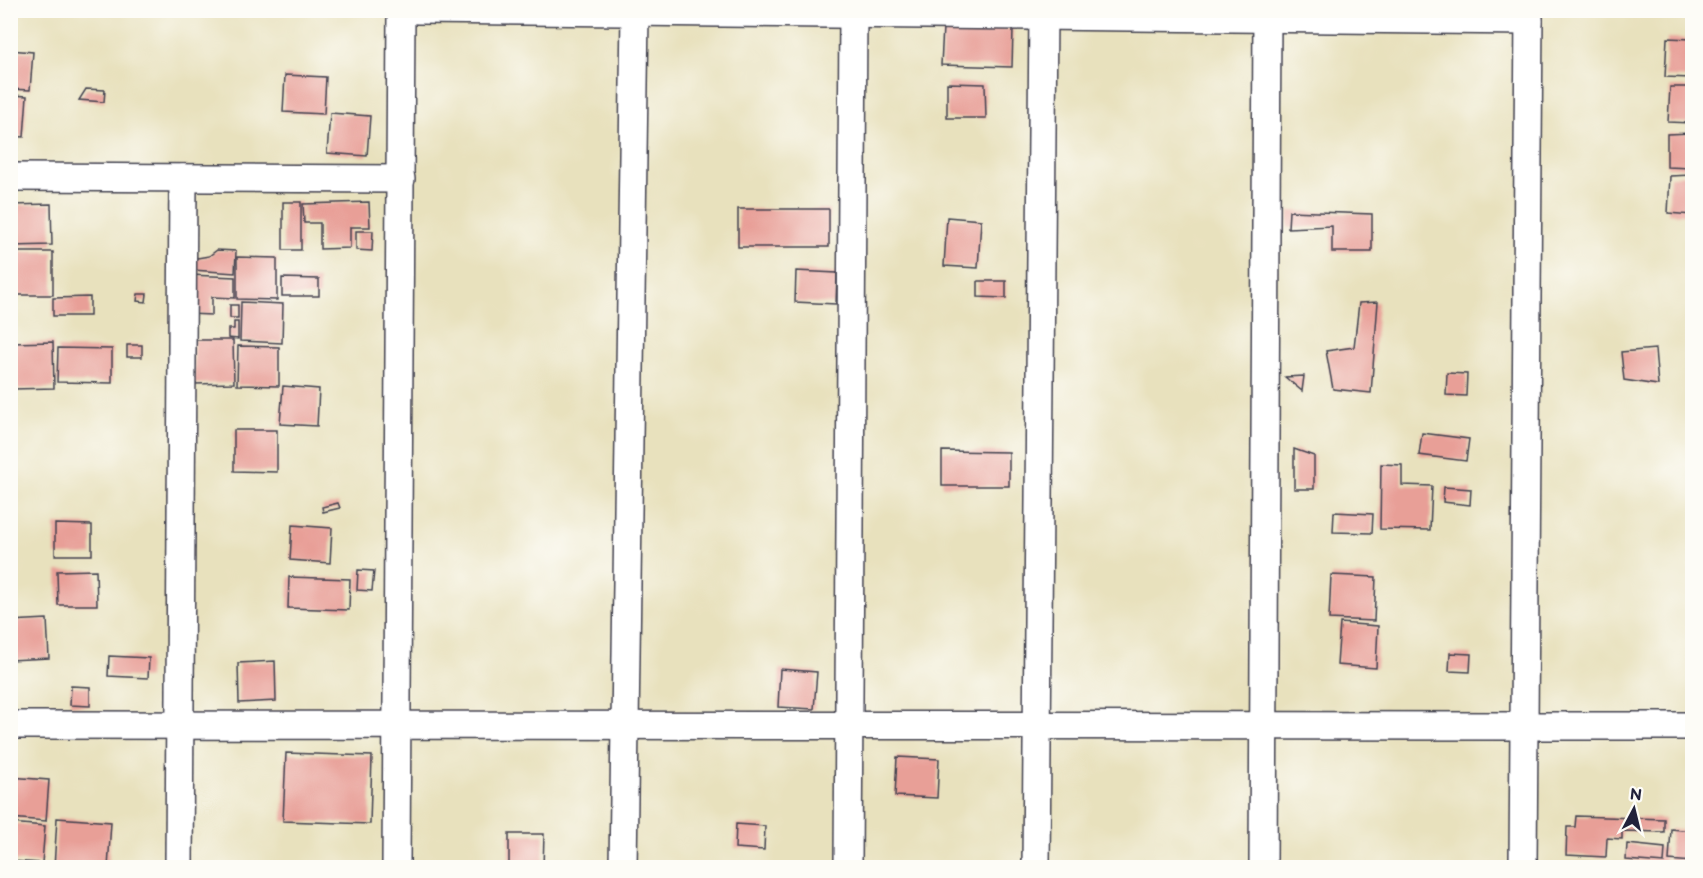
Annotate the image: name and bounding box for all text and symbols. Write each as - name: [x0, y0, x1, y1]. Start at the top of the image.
- north arrow: [1604, 779, 1664, 839]
- text: N: [1629, 785, 1643, 806]

